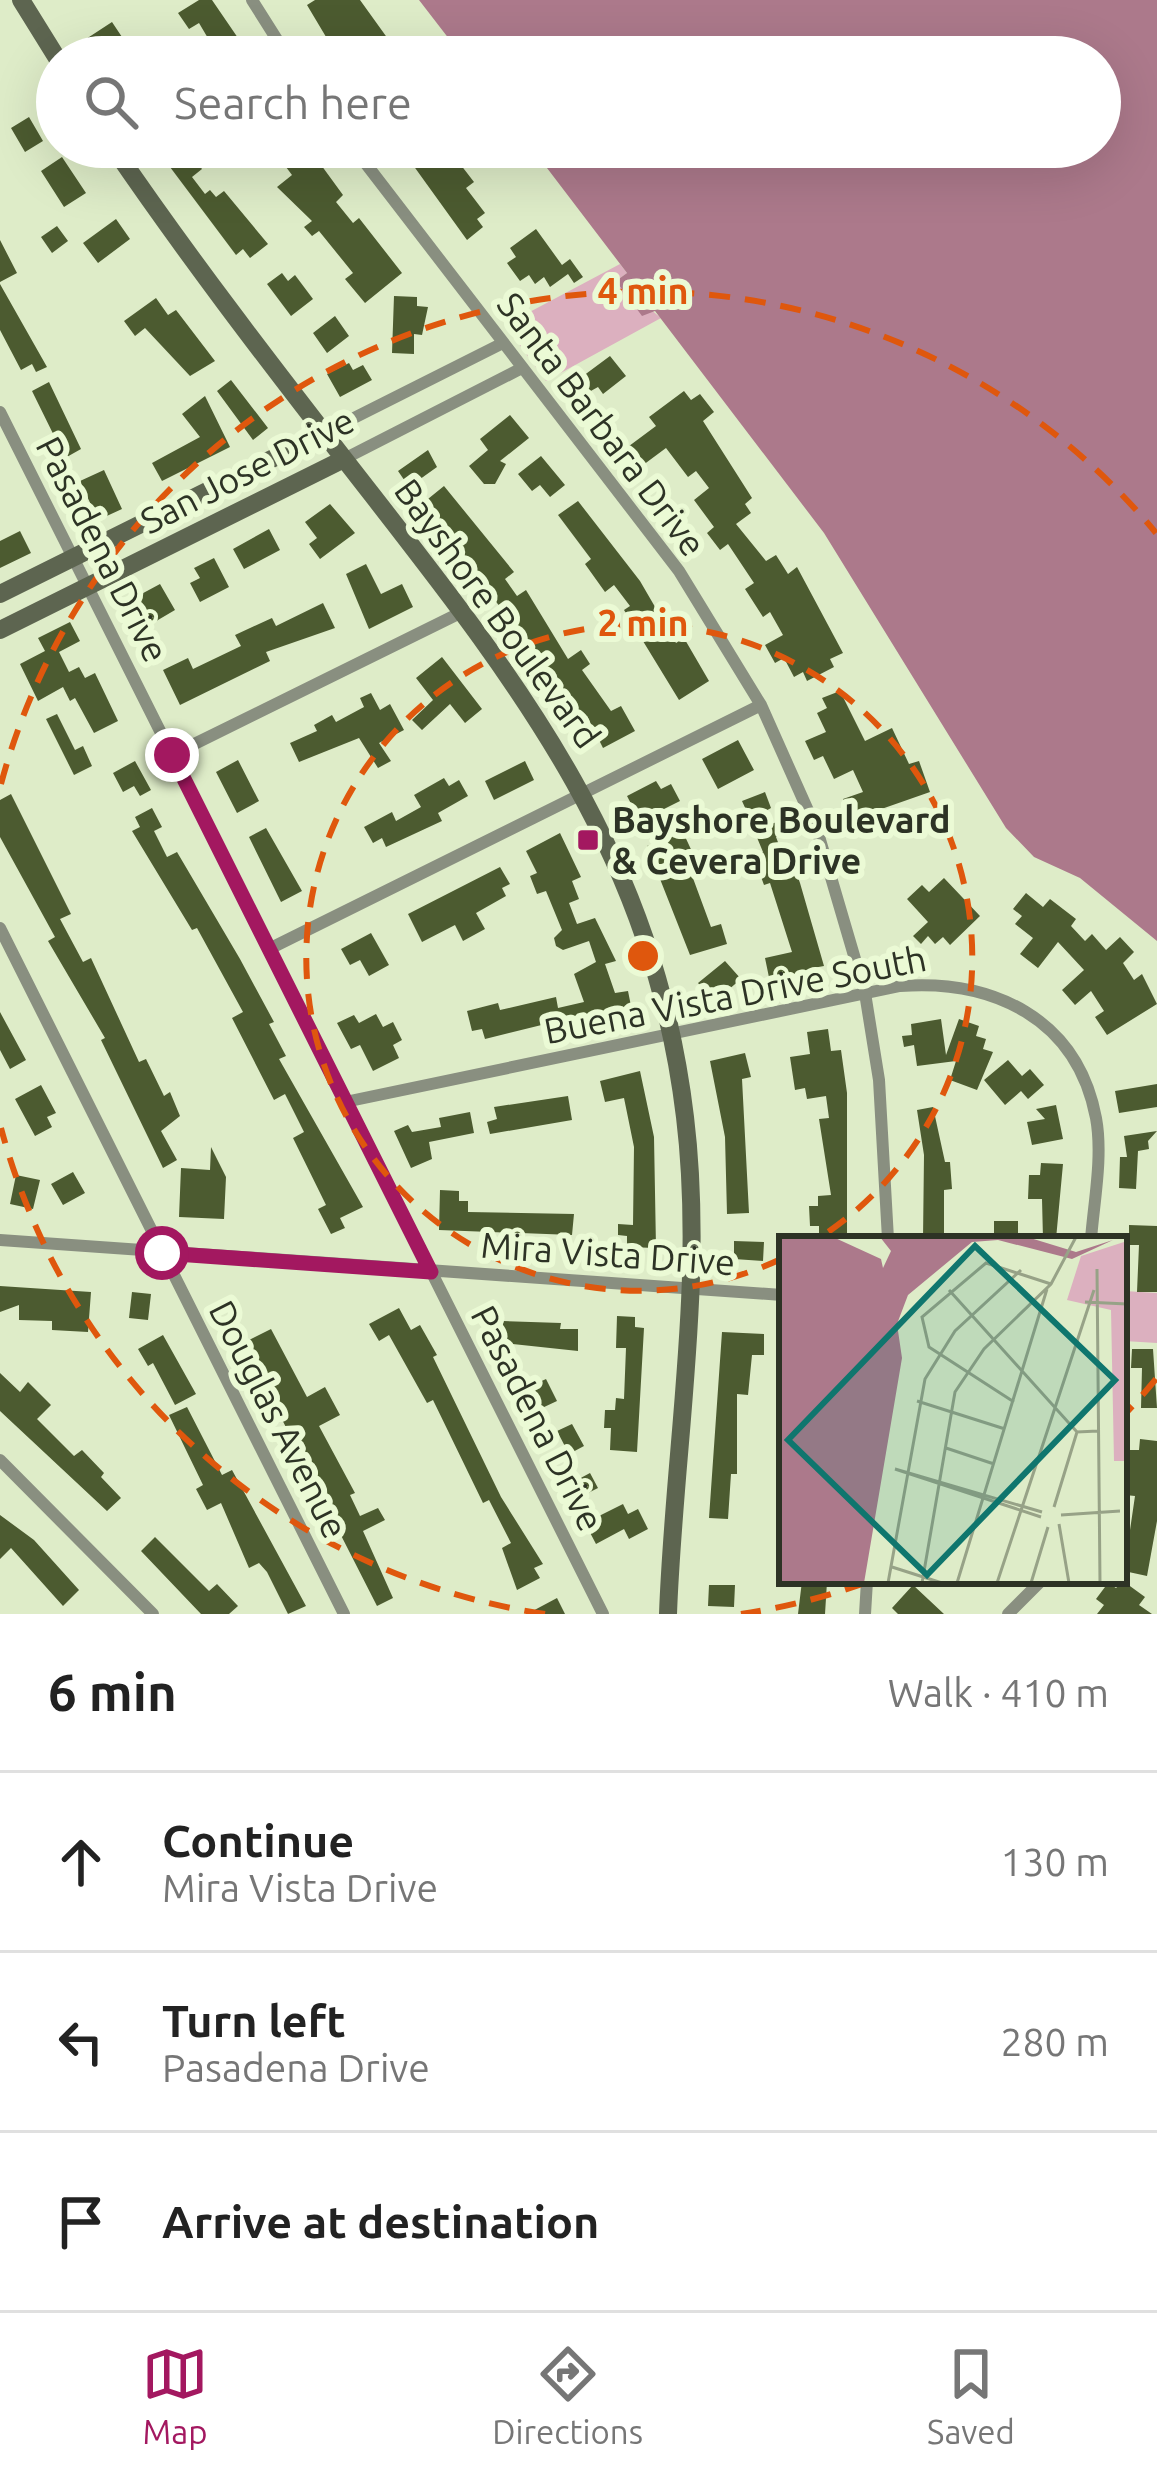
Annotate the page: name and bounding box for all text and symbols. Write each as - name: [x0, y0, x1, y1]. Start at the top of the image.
- search box: [36, 36, 1121, 168]
- icon: search: [78, 69, 144, 135]
- text: Search here: [174, 77, 412, 128]
- text: 4 min: [598, 270, 688, 311]
- street label: Santa Barbara Drive: [490, 284, 714, 564]
- street label: San Jose Drive: [134, 399, 360, 541]
- street label: Pasadena Drive: [29, 430, 177, 668]
- street label: Bayshore Boulevard: [387, 471, 609, 755]
- text: 2 min: [598, 602, 688, 643]
- route end: [145, 728, 199, 782]
- place label: Bayshore Boulevard & Cevera Drive: [612, 799, 951, 881]
- marker: Bayshore Boulevard & Cevera Drive: [575, 827, 601, 853]
- centre of rings: [622, 935, 664, 977]
- street label: Buena Vista Drive South: [540, 937, 930, 1051]
- street label: Mira Vista Drive: [480, 1224, 736, 1282]
- route start: [135, 1226, 189, 1280]
- inset map: [779, 1236, 1127, 1584]
- street label: Douglas Avenue: [202, 1293, 356, 1545]
- street label: Pasadena Drive: [464, 1299, 612, 1537]
- text: 6 min: [48, 1663, 177, 1721]
- text: Walk · 410 m: [888, 1671, 1109, 1714]
- text: Continue: [162, 1815, 354, 1866]
- icon: ahead: [48, 1829, 114, 1895]
- text: 130 m: [1000, 1840, 1109, 1883]
- text: Mira Vista Drive: [162, 1866, 438, 1909]
- text: Turn left: [162, 1995, 346, 2046]
- icon: left: [48, 2009, 114, 2075]
- text: 280 m: [1000, 2020, 1109, 2063]
- text: Pasadena Drive: [162, 2046, 430, 2089]
- icon: arrive: [48, 2189, 114, 2255]
- text: Arrive at destination: [162, 2196, 599, 2247]
- tab: Map: [142, 2341, 208, 2450]
- tab: Directions: [492, 2341, 643, 2450]
- tab: Saved: [927, 2341, 1015, 2450]

